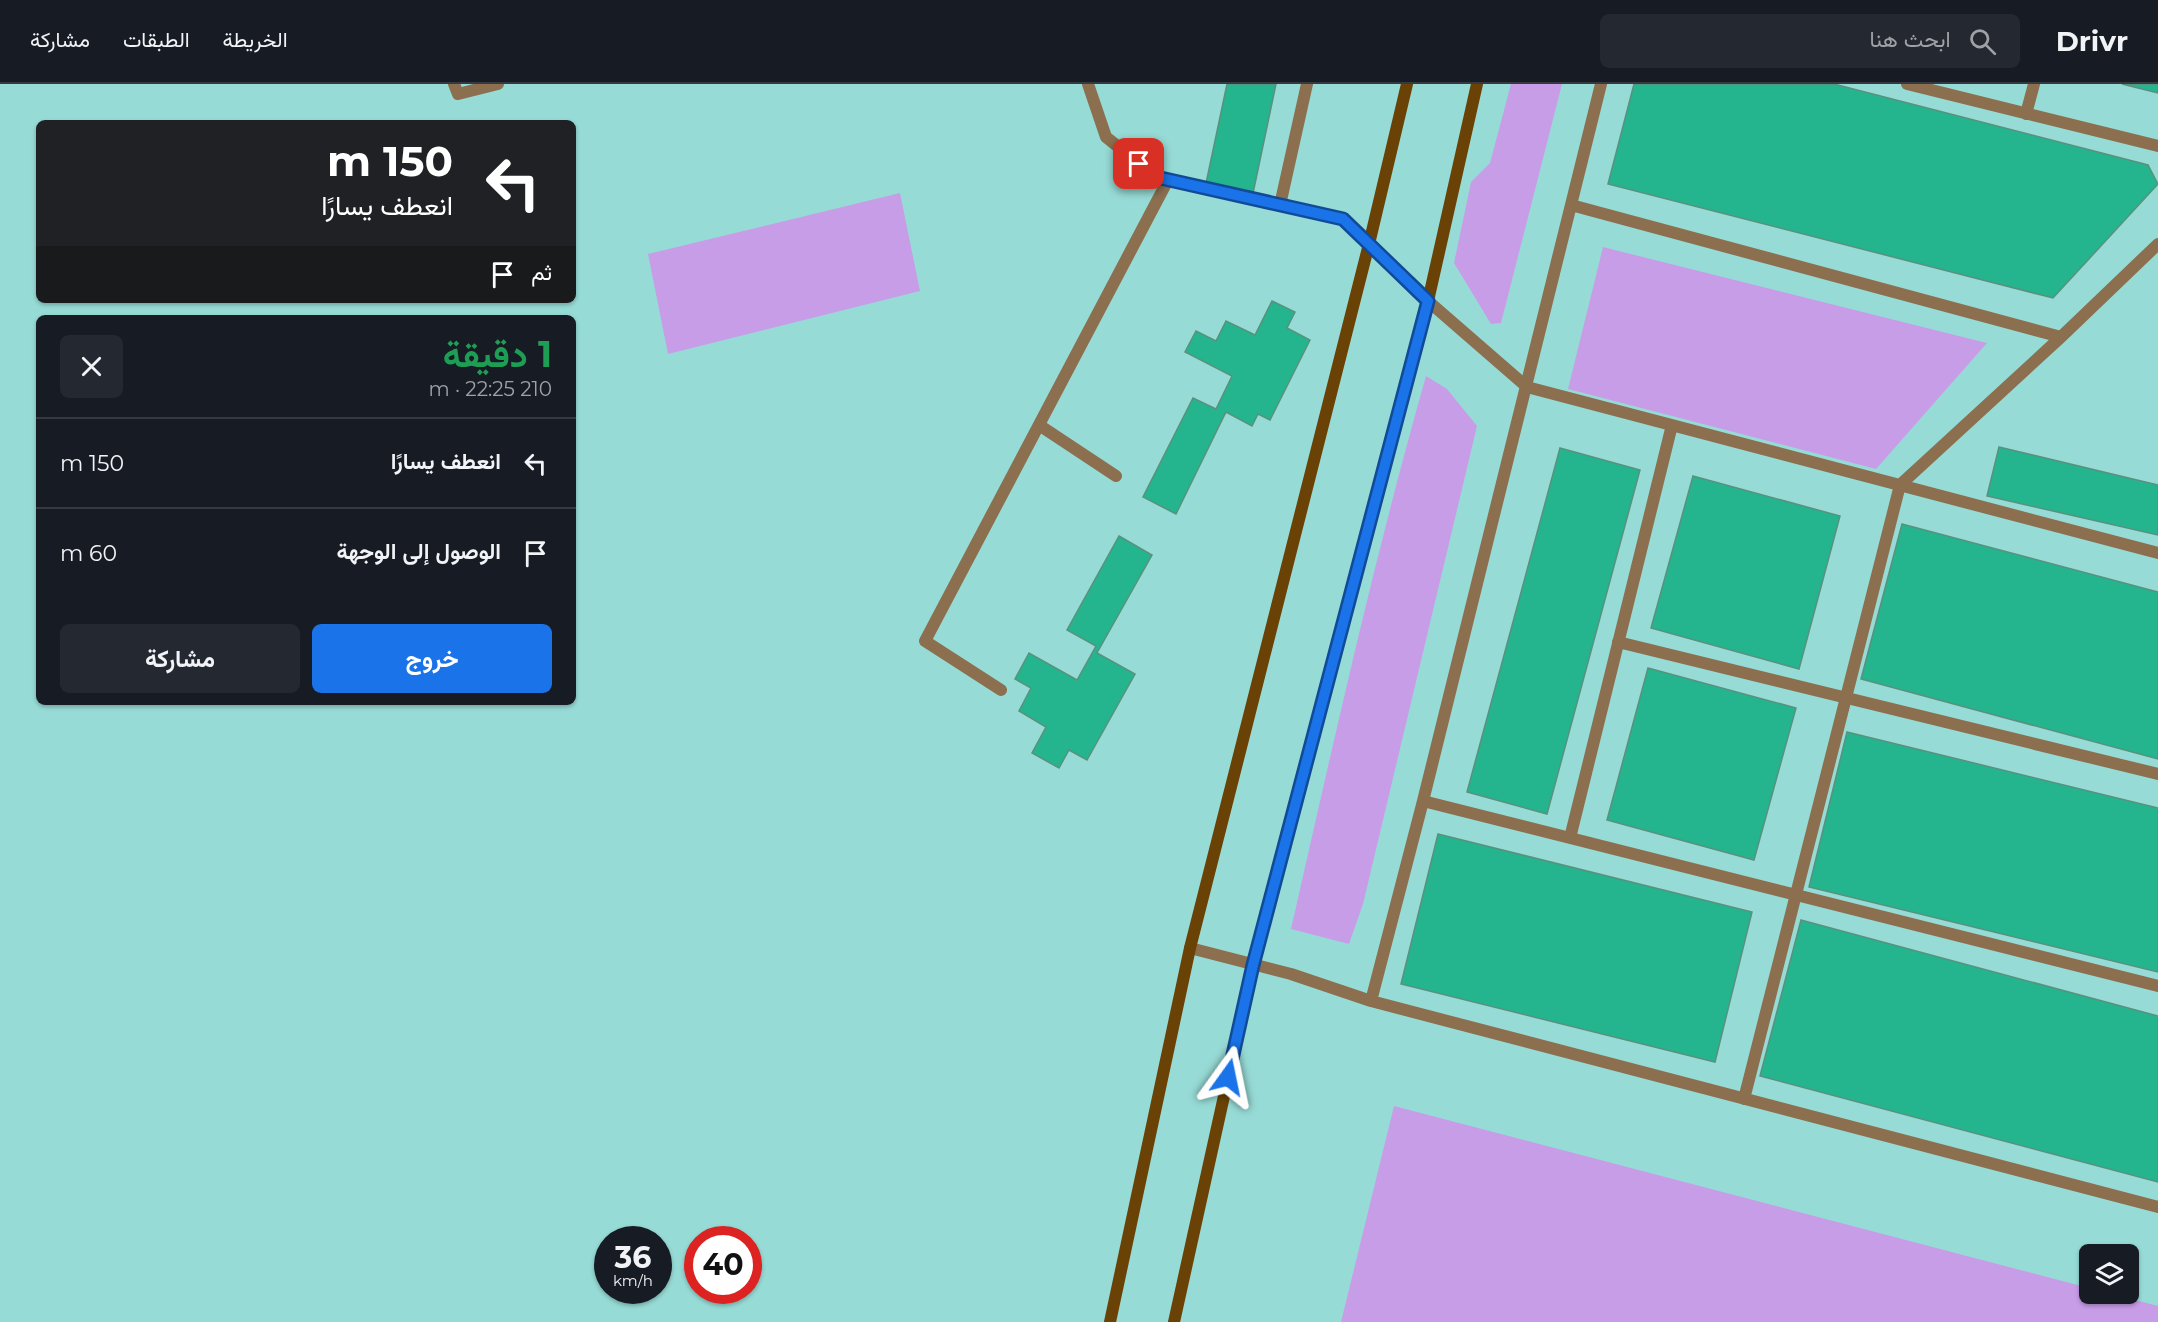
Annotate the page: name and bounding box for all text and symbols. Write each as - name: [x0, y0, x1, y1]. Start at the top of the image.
- search box: [1600, 14, 2020, 68]
- text: Drivr: [2056, 24, 2128, 58]
- icon: search: [1966, 25, 1999, 58]
- text: ابحث هنا: [1869, 26, 1951, 53]
- text: مشاركة: [30, 27, 90, 52]
- text: الطبقات: [123, 27, 190, 52]
- text: الخريطة: [223, 27, 288, 52]
- text: 150 m: [327, 135, 453, 187]
- pin: [1113, 138, 1164, 189]
- icon: left: [474, 144, 552, 222]
- icon: arrive: [1122, 147, 1155, 180]
- text: انعطف يسارًا: [321, 189, 453, 222]
- icon: arrive: [486, 258, 519, 291]
- text: ثم: [531, 259, 552, 286]
- text: 1 دقيقة: [443, 332, 552, 376]
- button: close: [60, 335, 123, 398]
- text: 210 m · 22:25: [429, 377, 552, 401]
- icon: left: [519, 447, 552, 480]
- text: انعطف يسارًا: [391, 448, 501, 475]
- text: 150 m: [60, 450, 124, 477]
- icon: arrive: [519, 537, 552, 570]
- text: الوصول إلى الوجهة: [336, 538, 501, 565]
- text: 60 m: [60, 540, 117, 567]
- button: مشاركة: [60, 624, 300, 693]
- button: خروج: [312, 624, 552, 693]
- position arrow: [1196, 1045, 1260, 1109]
- speed limit sign: 40: [684, 1226, 762, 1304]
- text: 36: [615, 1239, 651, 1276]
- map controls: [2079, 1244, 2139, 1304]
- button: layers: [2079, 1244, 2139, 1304]
- text: km/h: [613, 1271, 653, 1290]

